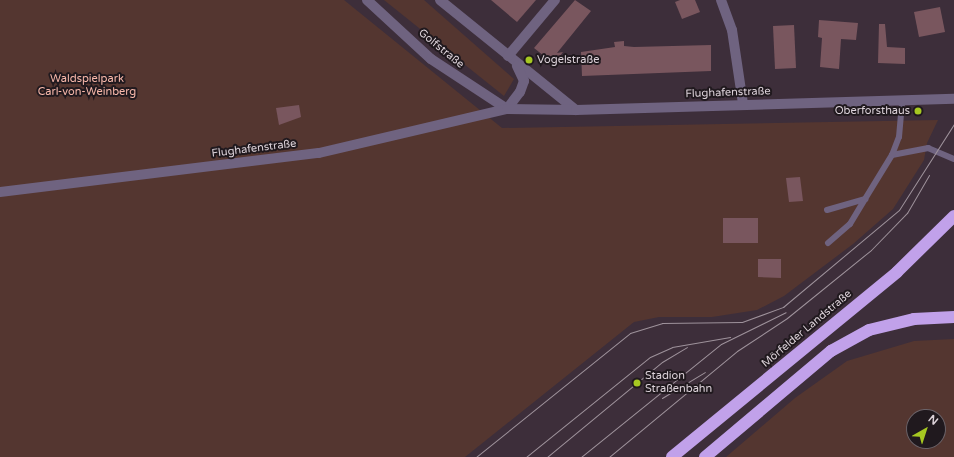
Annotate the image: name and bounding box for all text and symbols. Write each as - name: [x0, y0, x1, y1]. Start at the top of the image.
- street label: Golfstraße: [416, 27, 466, 71]
- place label: Vogelstraße: [537, 53, 599, 67]
- marker: Vogelstraße: [524, 55, 534, 65]
- park label: Waldspielpark Carl-von-Weinberg: [38, 73, 136, 99]
- street label: Flughafenstraße: [685, 85, 771, 101]
- place label: Oberforsthaus: [835, 104, 910, 118]
- marker: Oberforsthaus: [913, 106, 923, 116]
- street label: Flughafenstraße: [211, 137, 297, 161]
- street label: Mörfelder Landstraße: [759, 288, 855, 370]
- place label: Stadion Straßenbahn: [645, 370, 712, 396]
- marker: Stadion Straßenbahn: [632, 378, 642, 388]
- north arrow: [906, 409, 946, 449]
- text: N: [926, 412, 941, 428]

